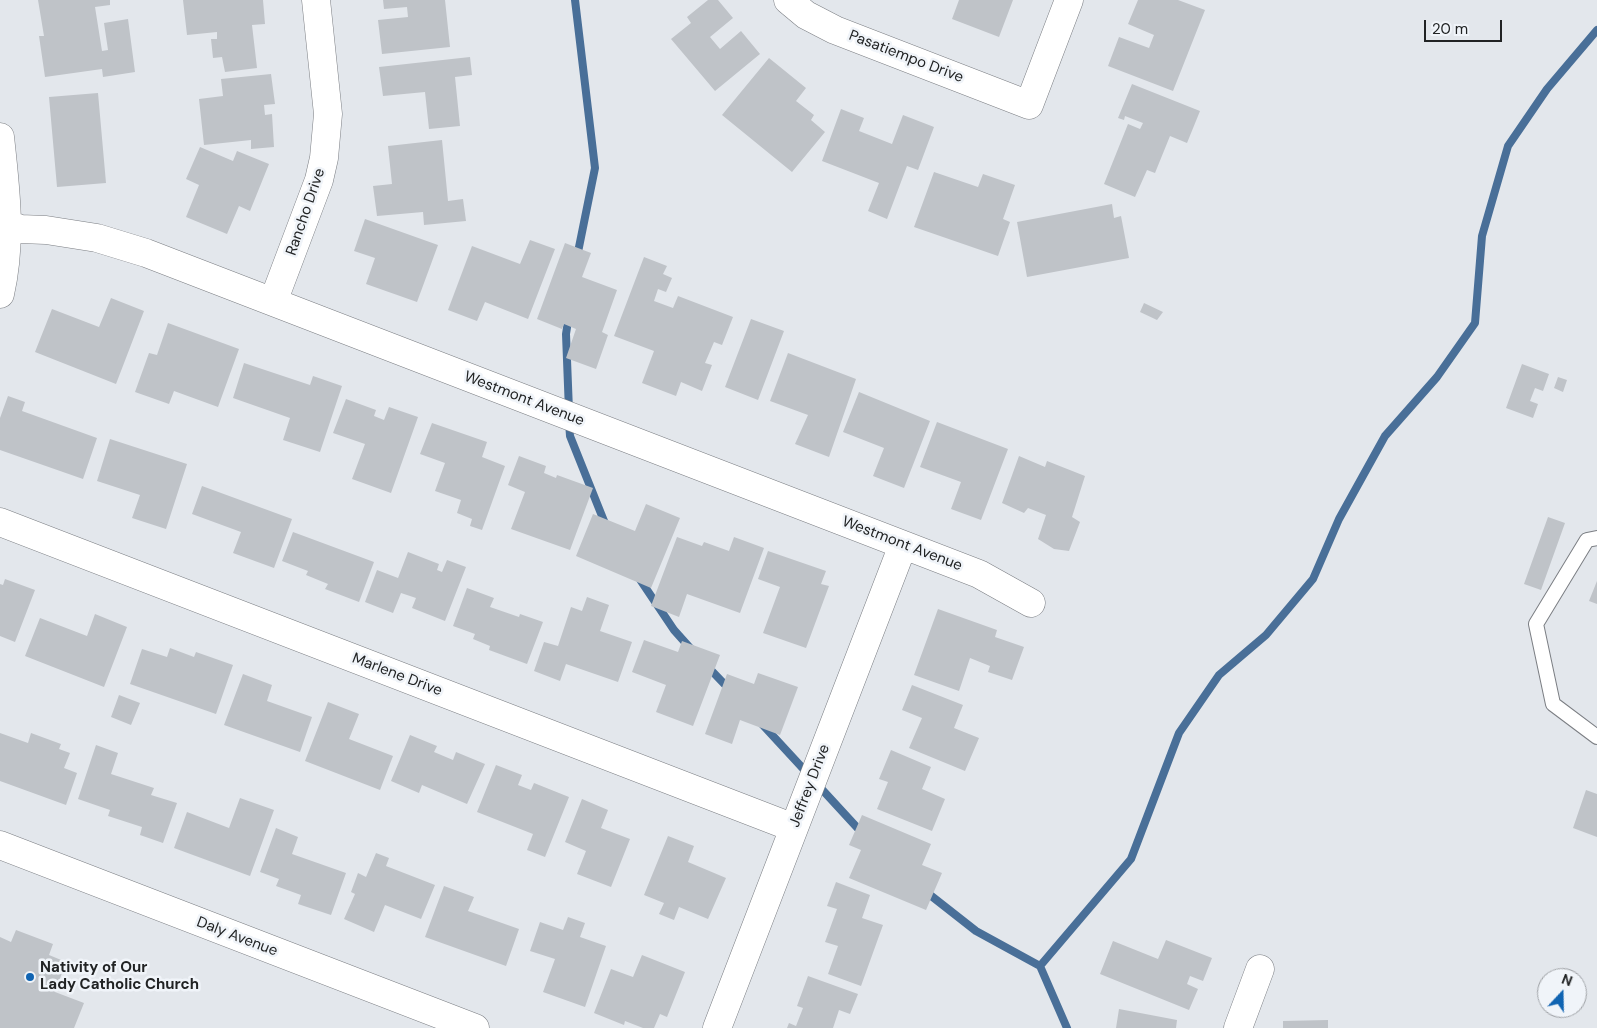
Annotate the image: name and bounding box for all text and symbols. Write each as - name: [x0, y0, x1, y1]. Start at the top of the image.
- scale bar: [1427, 10, 1504, 42]
- text: 20 m: [1432, 19, 1468, 39]
- street label: Pasatiempo Drive: [846, 27, 966, 87]
- street label: Rancho Drive: [283, 166, 329, 258]
- street label: Westmont Avenue: [461, 368, 587, 430]
- street label: Westmont Avenue: [839, 513, 965, 575]
- street label: Marlene Drive: [350, 650, 444, 700]
- street label: Jeffrey Drive: [786, 742, 834, 830]
- street label: Daly Avenue: [194, 913, 280, 961]
- place label: Nativity of Our Lady Catholic Church: [40, 959, 199, 994]
- north arrow: [1537, 968, 1587, 1018]
- text: N: [1559, 970, 1575, 990]
- marker: Nativity of Our Lady Catholic Church: [24, 971, 36, 983]

